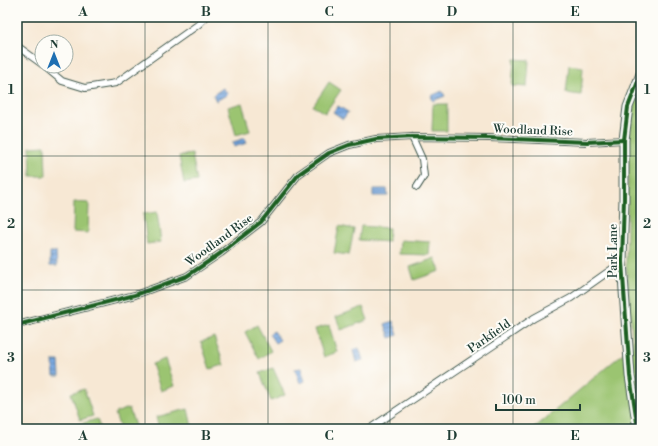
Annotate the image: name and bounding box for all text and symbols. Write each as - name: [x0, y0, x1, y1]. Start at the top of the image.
- text: A: [77, 4, 88, 20]
- text: B: [201, 4, 211, 20]
- text: C: [324, 4, 334, 20]
- text: D: [447, 4, 457, 20]
- text: E: [570, 4, 580, 20]
- north arrow: [34, 34, 74, 74]
- text: N: [50, 38, 59, 52]
- text: 1: [8, 82, 15, 98]
- text: 1: [644, 82, 651, 98]
- street label: Woodland Rise: [492, 122, 573, 139]
- street label: Woodland Rise: [182, 211, 256, 271]
- text: 2: [7, 216, 15, 232]
- text: 2: [643, 216, 651, 232]
- street label: Park Lane: [606, 224, 621, 278]
- street label: Parkfield: [465, 316, 514, 357]
- text: 3: [7, 350, 15, 366]
- text: 3: [643, 350, 651, 366]
- scale bar: [496, 386, 580, 412]
- text: 100 m: [502, 393, 536, 408]
- text: A: [77, 428, 88, 444]
- text: B: [201, 428, 211, 444]
- text: C: [324, 428, 334, 444]
- text: D: [447, 428, 457, 444]
- text: E: [570, 428, 580, 444]

